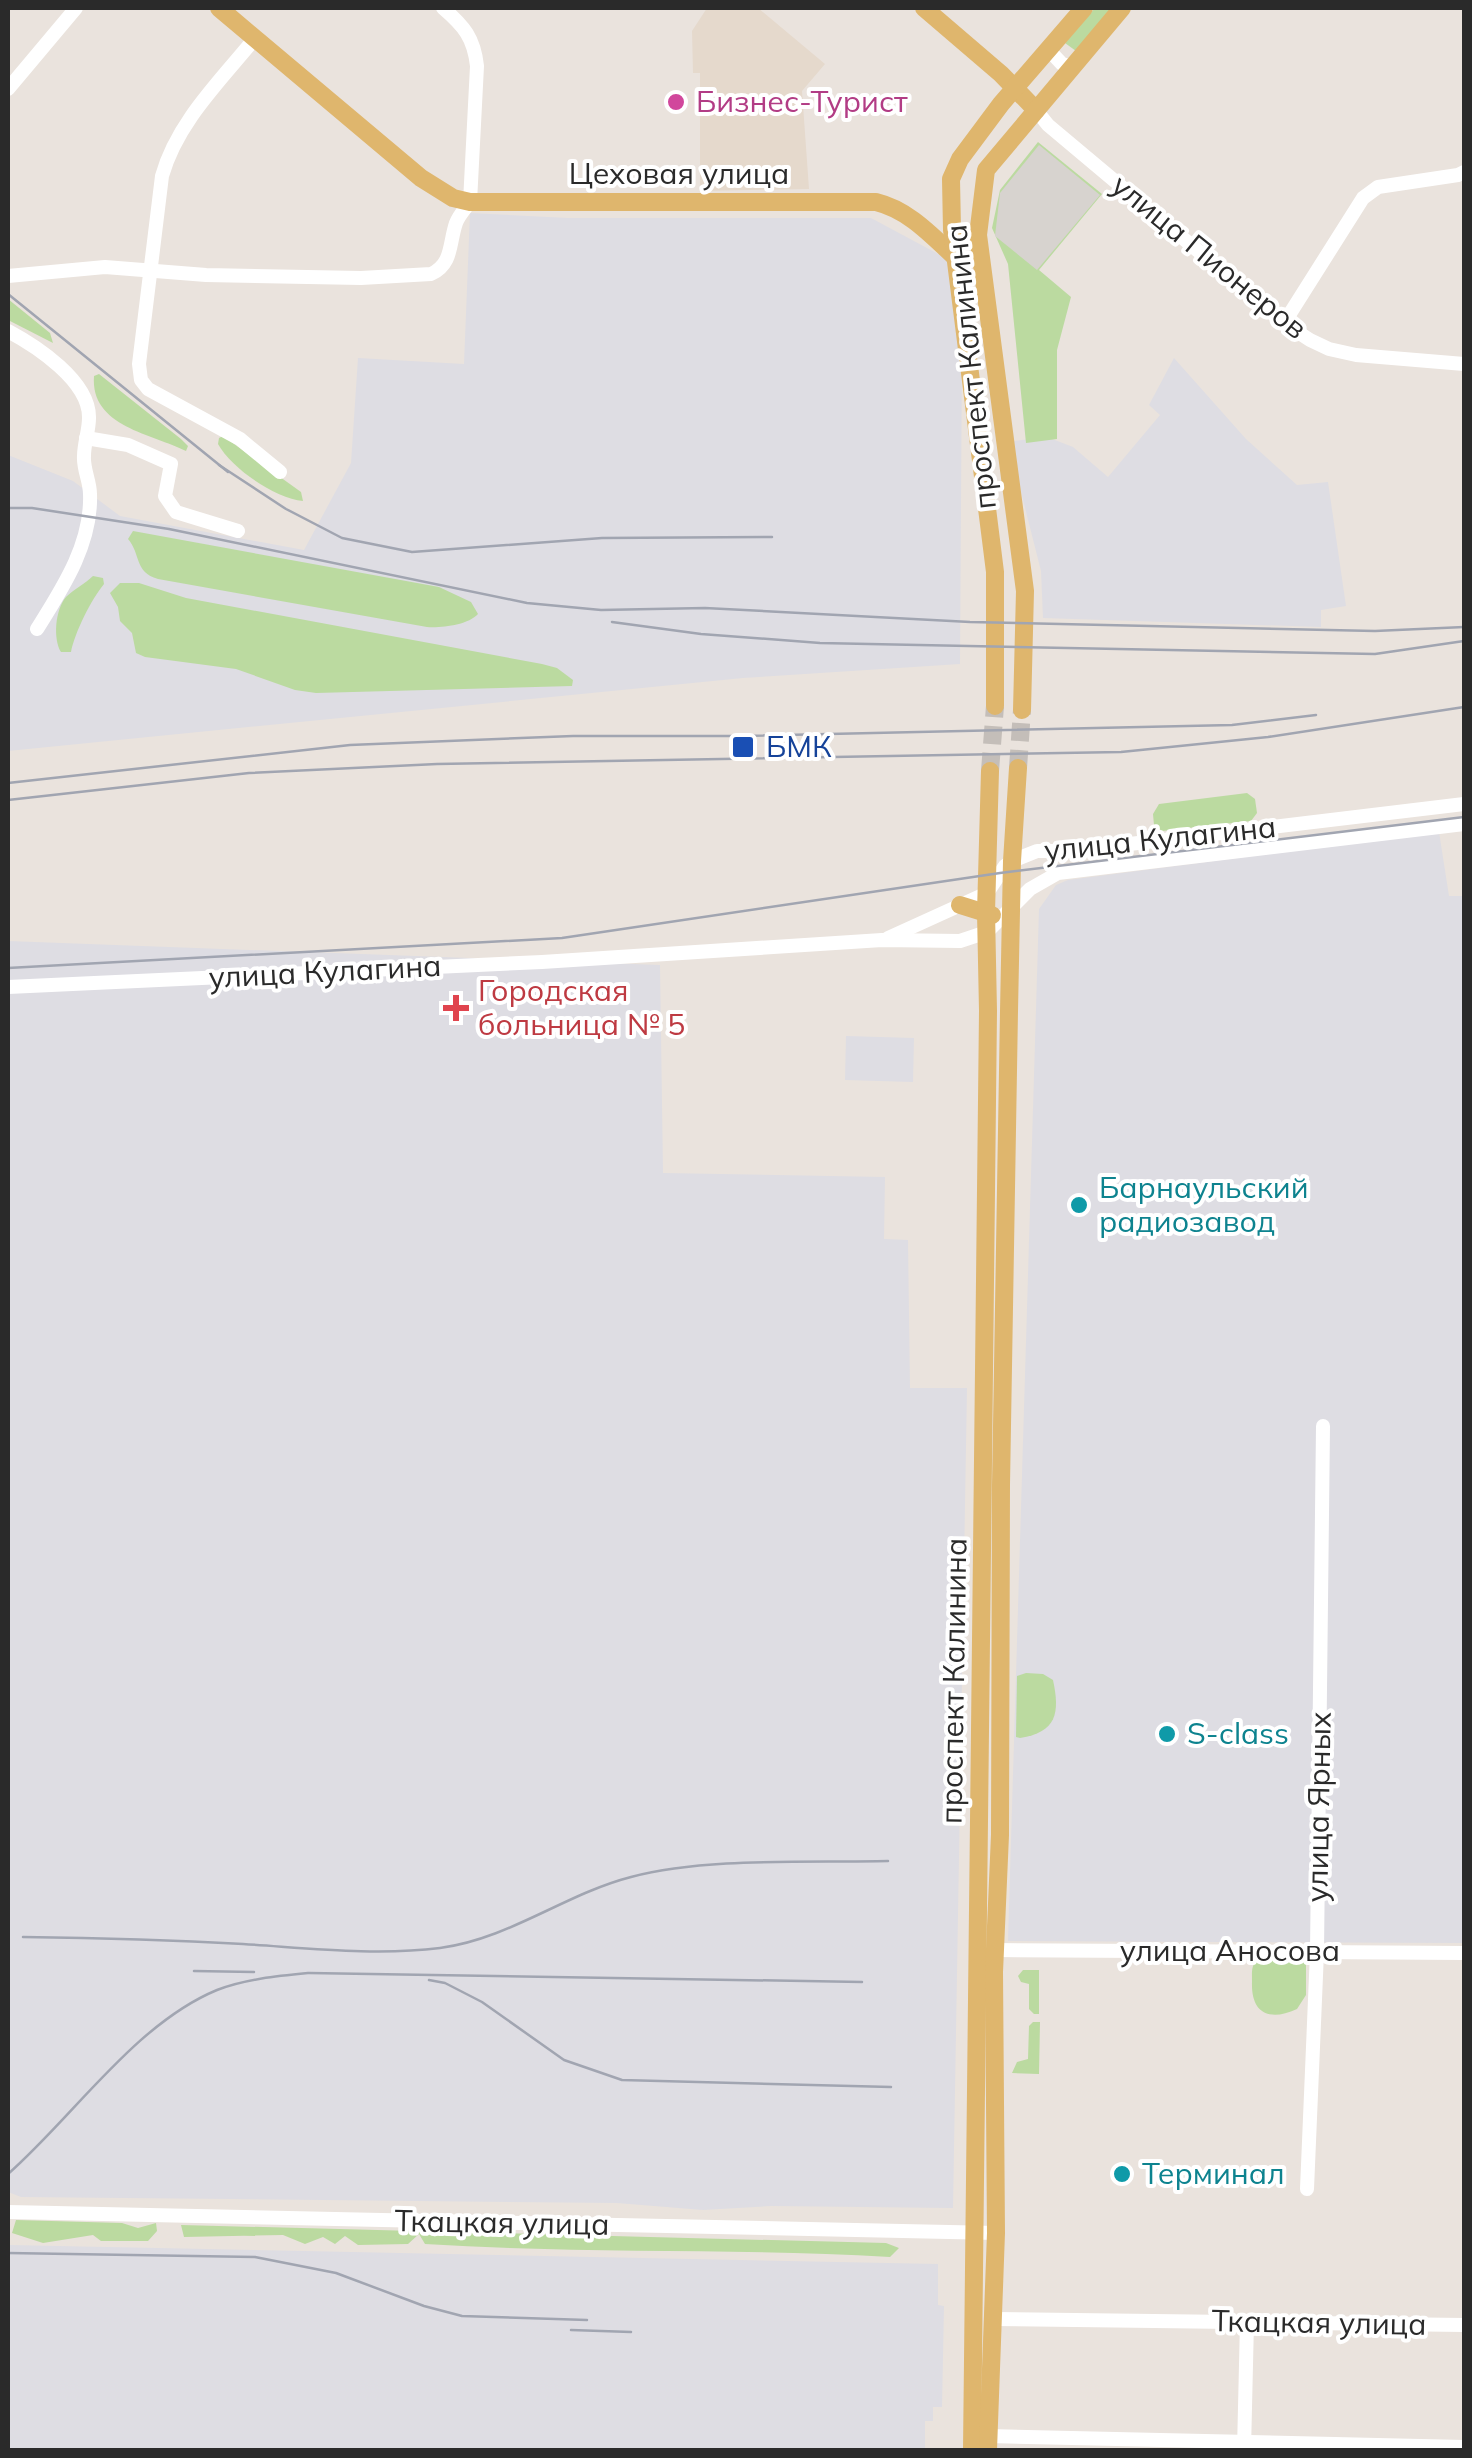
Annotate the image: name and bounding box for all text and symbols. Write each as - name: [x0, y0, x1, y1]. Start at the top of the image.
- place label: Бизнес-Турист: [696, 82, 908, 120]
- marker: Бизнес-Турист: [665, 91, 687, 113]
- street label: Цеховая улица: [569, 154, 789, 192]
- street label: улица Пионеров: [1104, 166, 1315, 347]
- street label: проспект Калинина: [936, 223, 1004, 511]
- place label: БМК: [766, 727, 832, 765]
- marker: БМК: [730, 734, 756, 760]
- street label: улица Кулагина: [1042, 807, 1278, 869]
- street label: улица Кулагина: [208, 946, 442, 996]
- place label: Городская больница № 5: [478, 971, 685, 1043]
- marker: Городская больница № 5: [443, 995, 469, 1021]
- place label: Барнаульский радиозавод: [1099, 1168, 1309, 1240]
- marker: Барнаульский радиозавод: [1068, 1194, 1090, 1216]
- street label: проспект Калинина: [932, 1538, 974, 1824]
- street label: улица Ярных: [1297, 1711, 1339, 1903]
- place label: S-class: [1187, 1714, 1289, 1752]
- marker: S-class: [1156, 1723, 1178, 1745]
- street label: улица Аносова: [1120, 1931, 1340, 1969]
- place label: Терминал: [1142, 2154, 1285, 2192]
- marker: Терминал: [1111, 2163, 1133, 2185]
- street label: Ткацкая улица: [394, 2201, 610, 2243]
- street label: Ткацкая улица: [1211, 2301, 1427, 2343]

